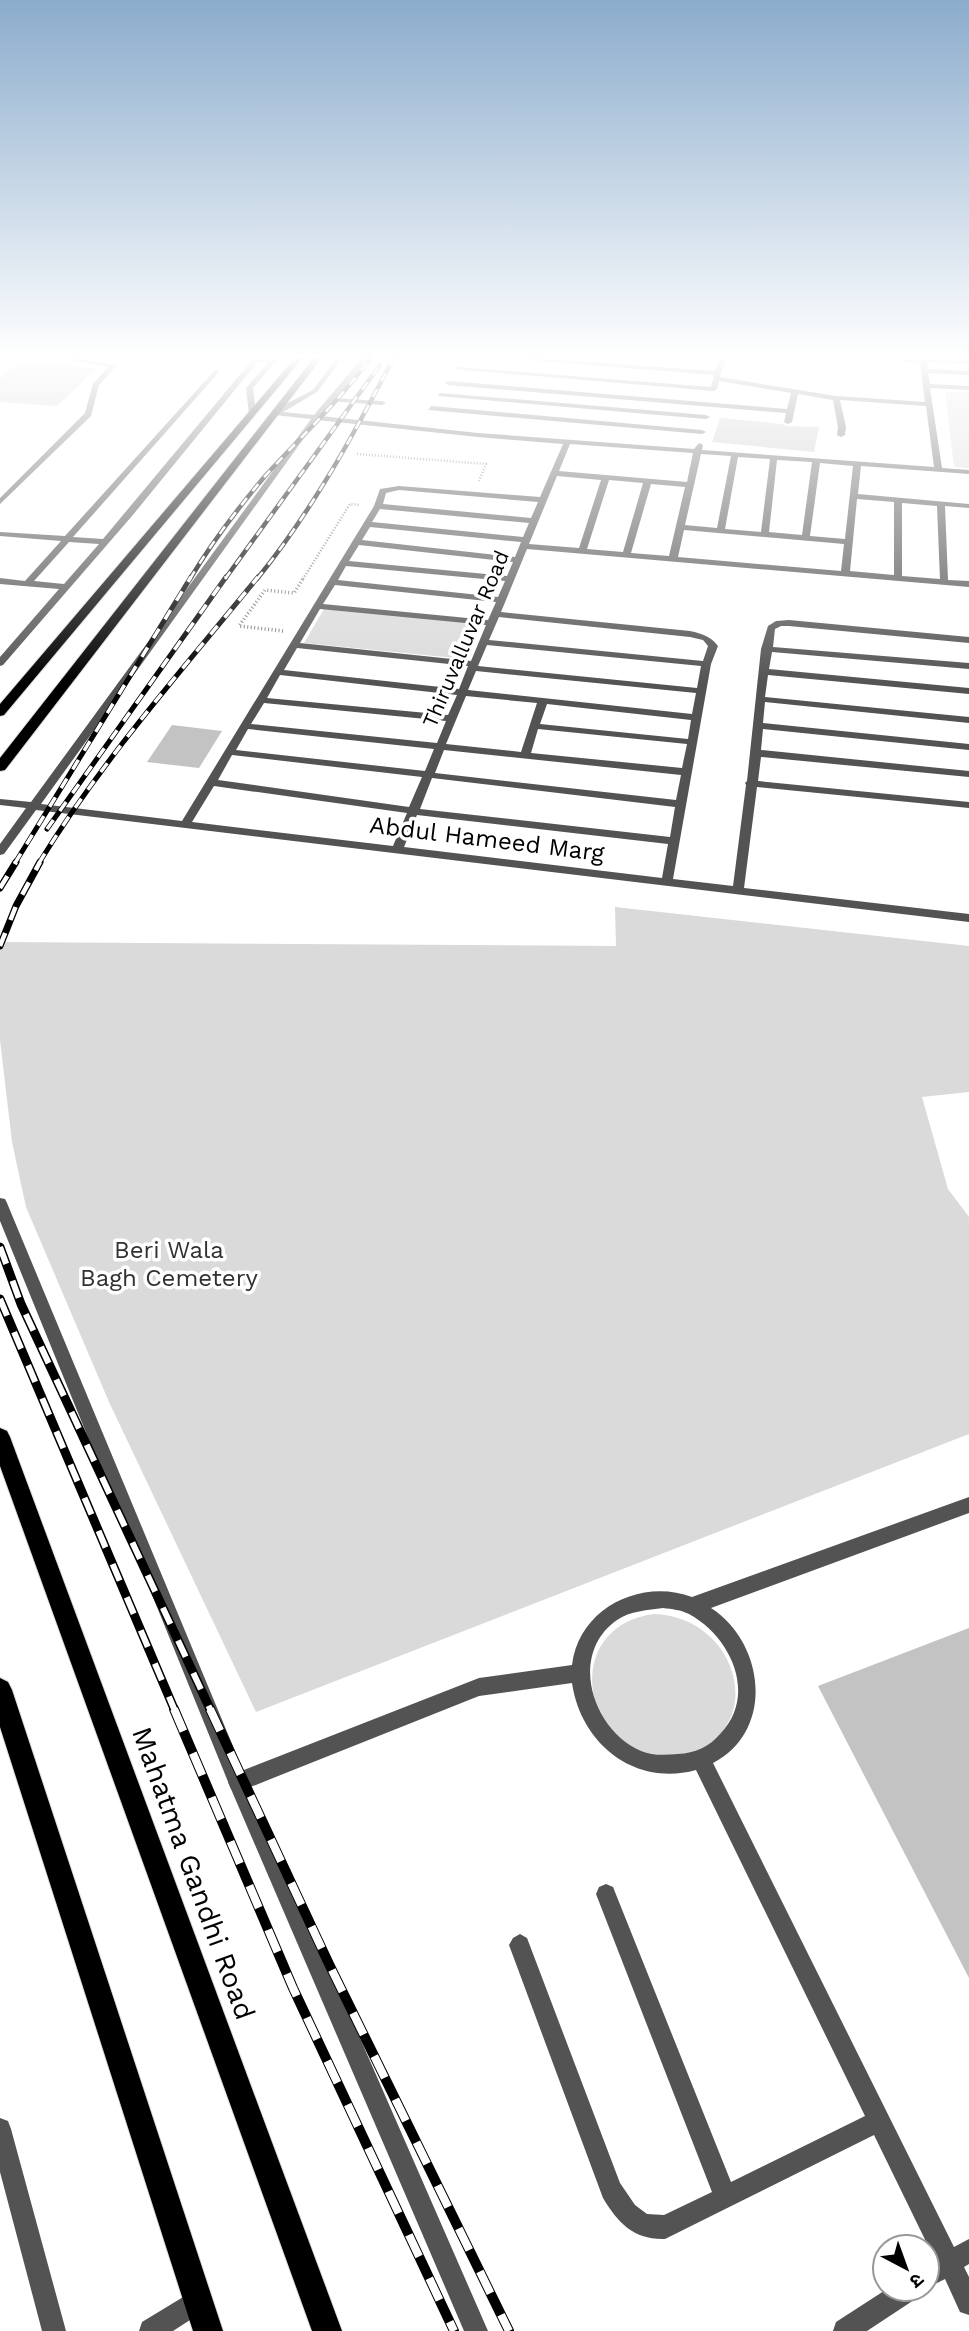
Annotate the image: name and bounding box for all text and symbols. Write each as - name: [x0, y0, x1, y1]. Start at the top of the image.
- street label: Thiruvalluvar Road: [417, 547, 514, 731]
- street label: Abdul Hameed Marg: [368, 811, 606, 867]
- park label: Beri Wala Bagh Cemetery: [80, 1236, 259, 1292]
- street label: Mahatma Gandhi Road: [125, 1722, 262, 2024]
- north arrow: [871, 2233, 941, 2303]
- text: उ: [904, 2268, 929, 2293]

